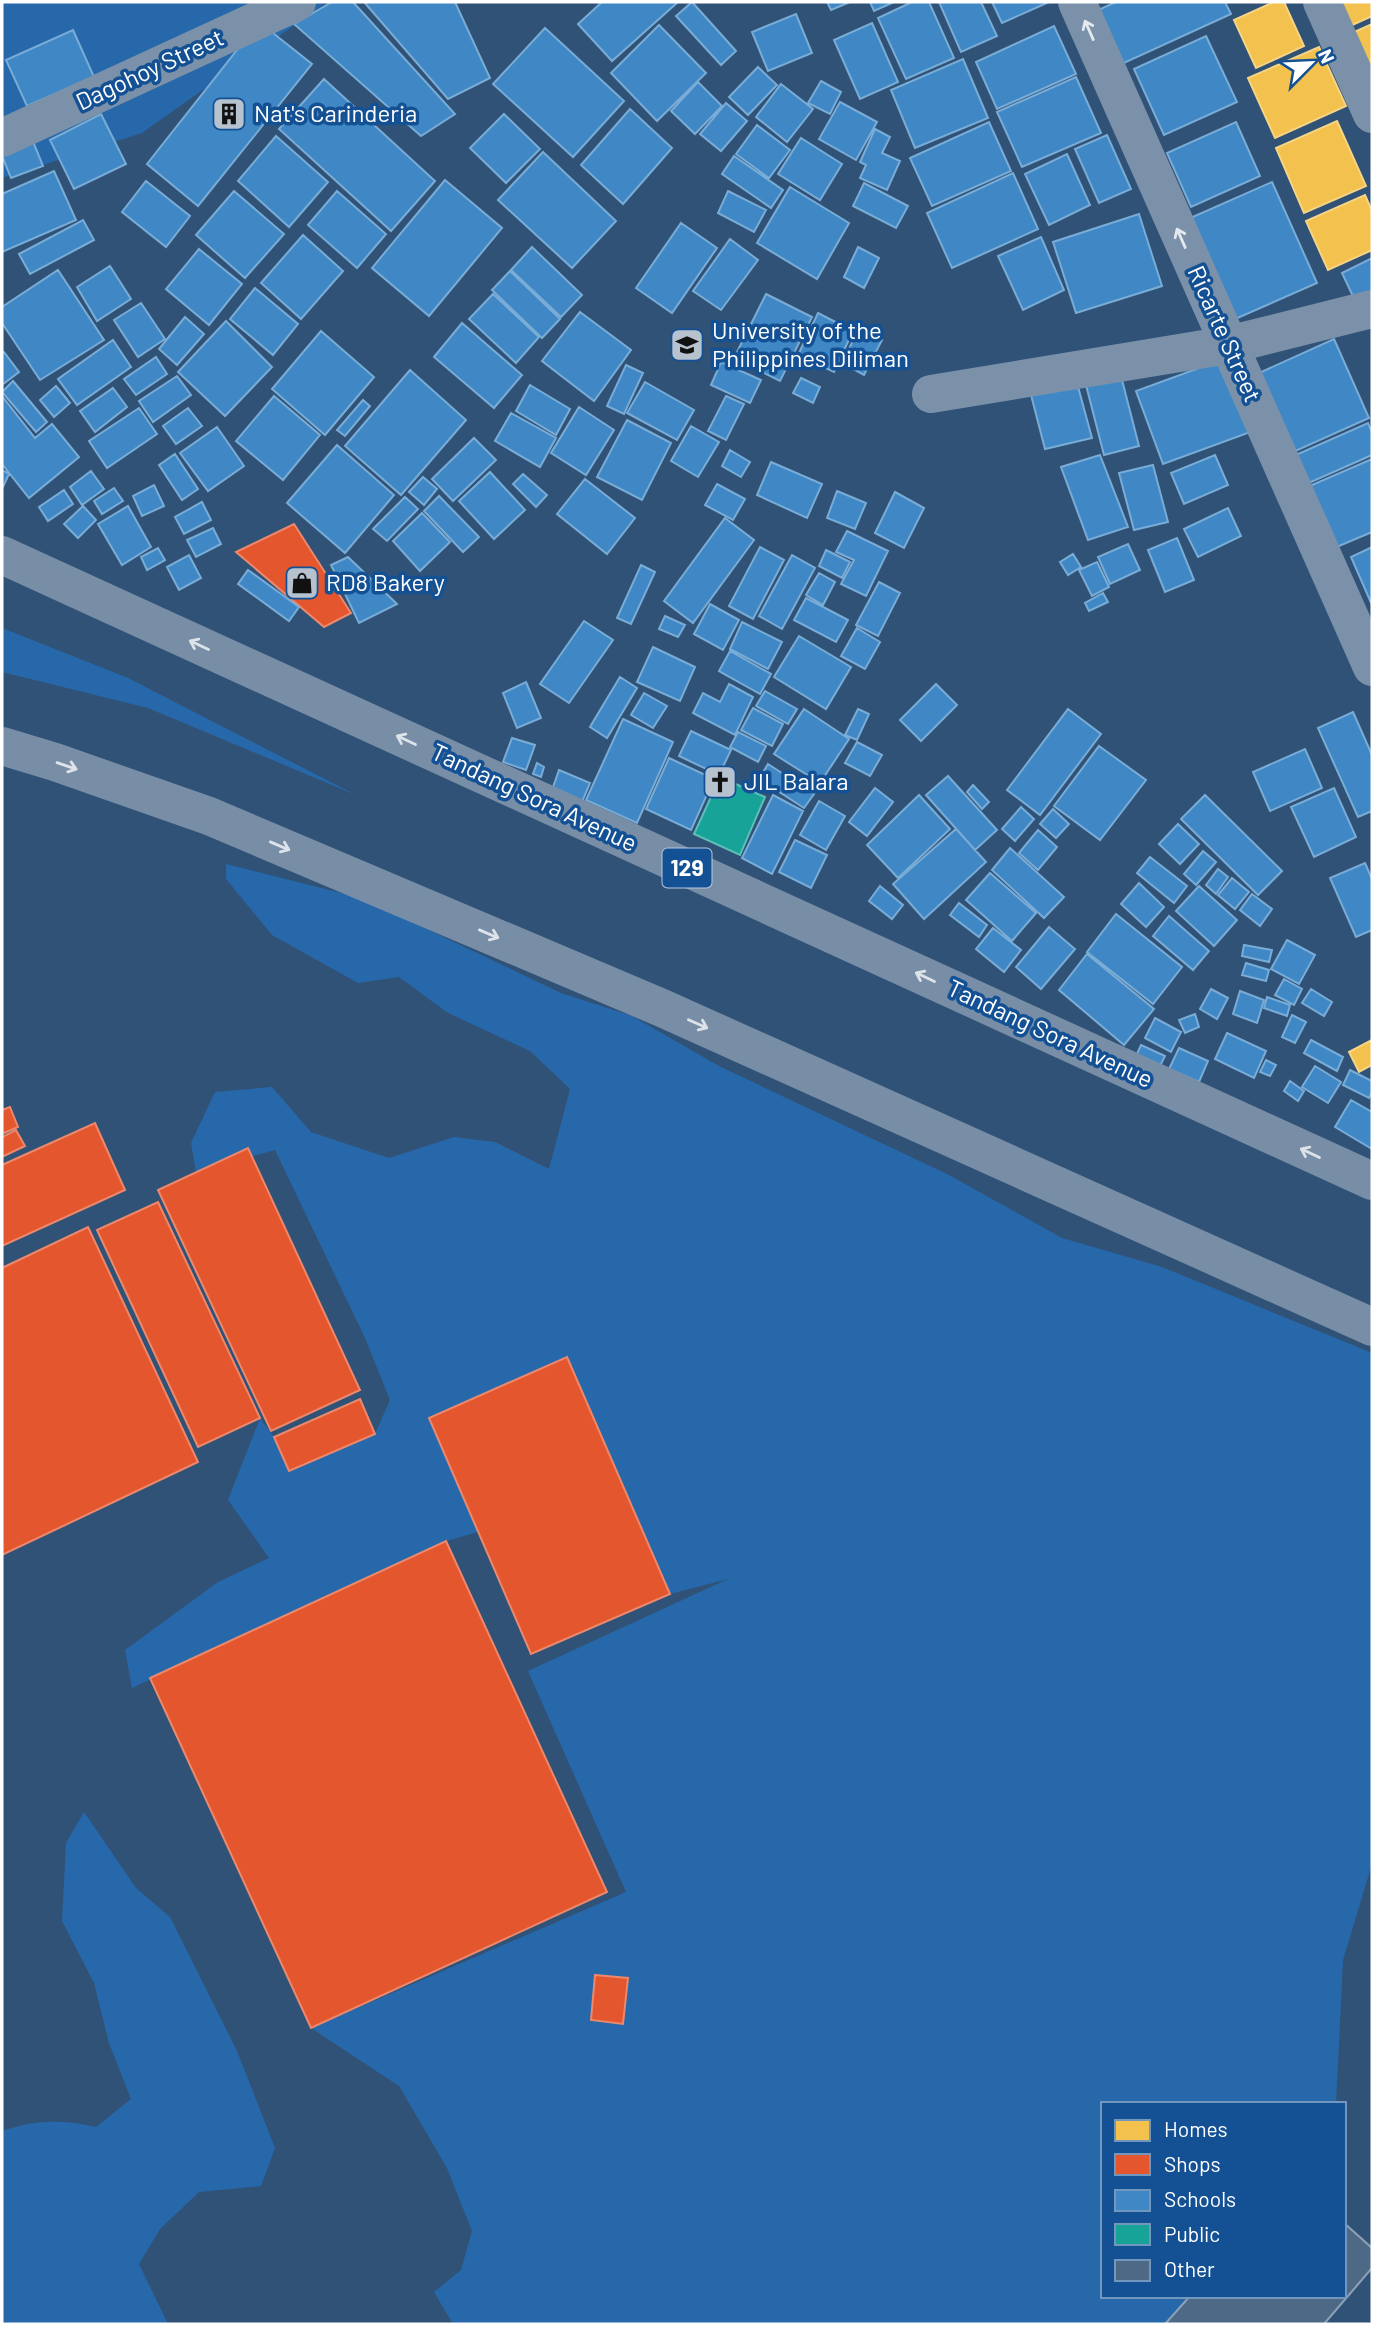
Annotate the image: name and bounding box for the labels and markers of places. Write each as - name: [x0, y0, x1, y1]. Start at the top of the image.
- building icon: Nat's Carinderia: [210, 95, 248, 133]
- place label: Nat's Carinderia: [254, 98, 417, 127]
- place label: University of the Philippines Diliman: [712, 315, 909, 372]
- school or university icon: University of the Philippines Diliman: [668, 326, 706, 364]
- shop icon: RD8 Bakery: [283, 564, 321, 602]
- place label: RD8 Bakery: [326, 567, 445, 596]
- church icon: JIL Balara: [701, 763, 739, 801]
- place label: JIL Balara: [744, 766, 848, 795]

